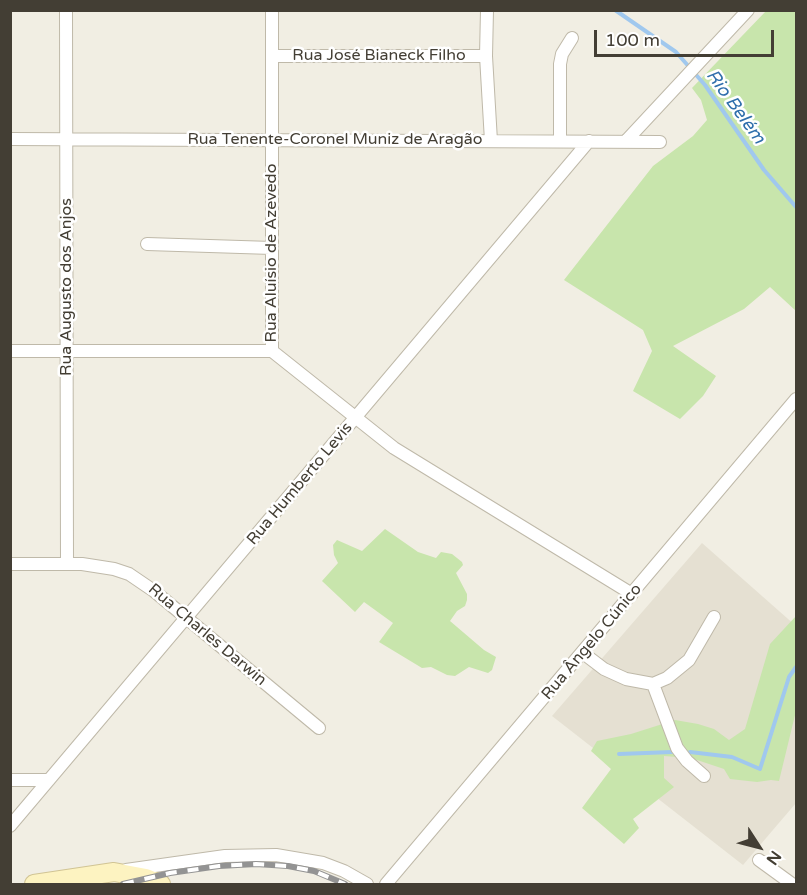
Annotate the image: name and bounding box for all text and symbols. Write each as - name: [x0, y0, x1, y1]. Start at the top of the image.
- scale bar: [597, 18, 777, 56]
- text: 100 m: [605, 29, 660, 51]
- street label: Rua José Bianeck Filho: [292, 46, 466, 66]
- water label: Rio Belém: [701, 66, 769, 148]
- street label: Rua Tenente-Coronel Muniz de Aragão: [187, 130, 483, 150]
- street label: Rua Aluísio de Azevedo: [262, 164, 282, 342]
- street label: Rua Augusto dos Anjos: [57, 198, 77, 376]
- street label: Rua Humberto Levis: [243, 419, 357, 549]
- street label: Rua Charles Darwin: [144, 580, 270, 690]
- street label: Rua Ângelo Cúnico: [538, 580, 646, 704]
- north arrow: [729, 817, 789, 877]
- text: N: [762, 846, 785, 869]

